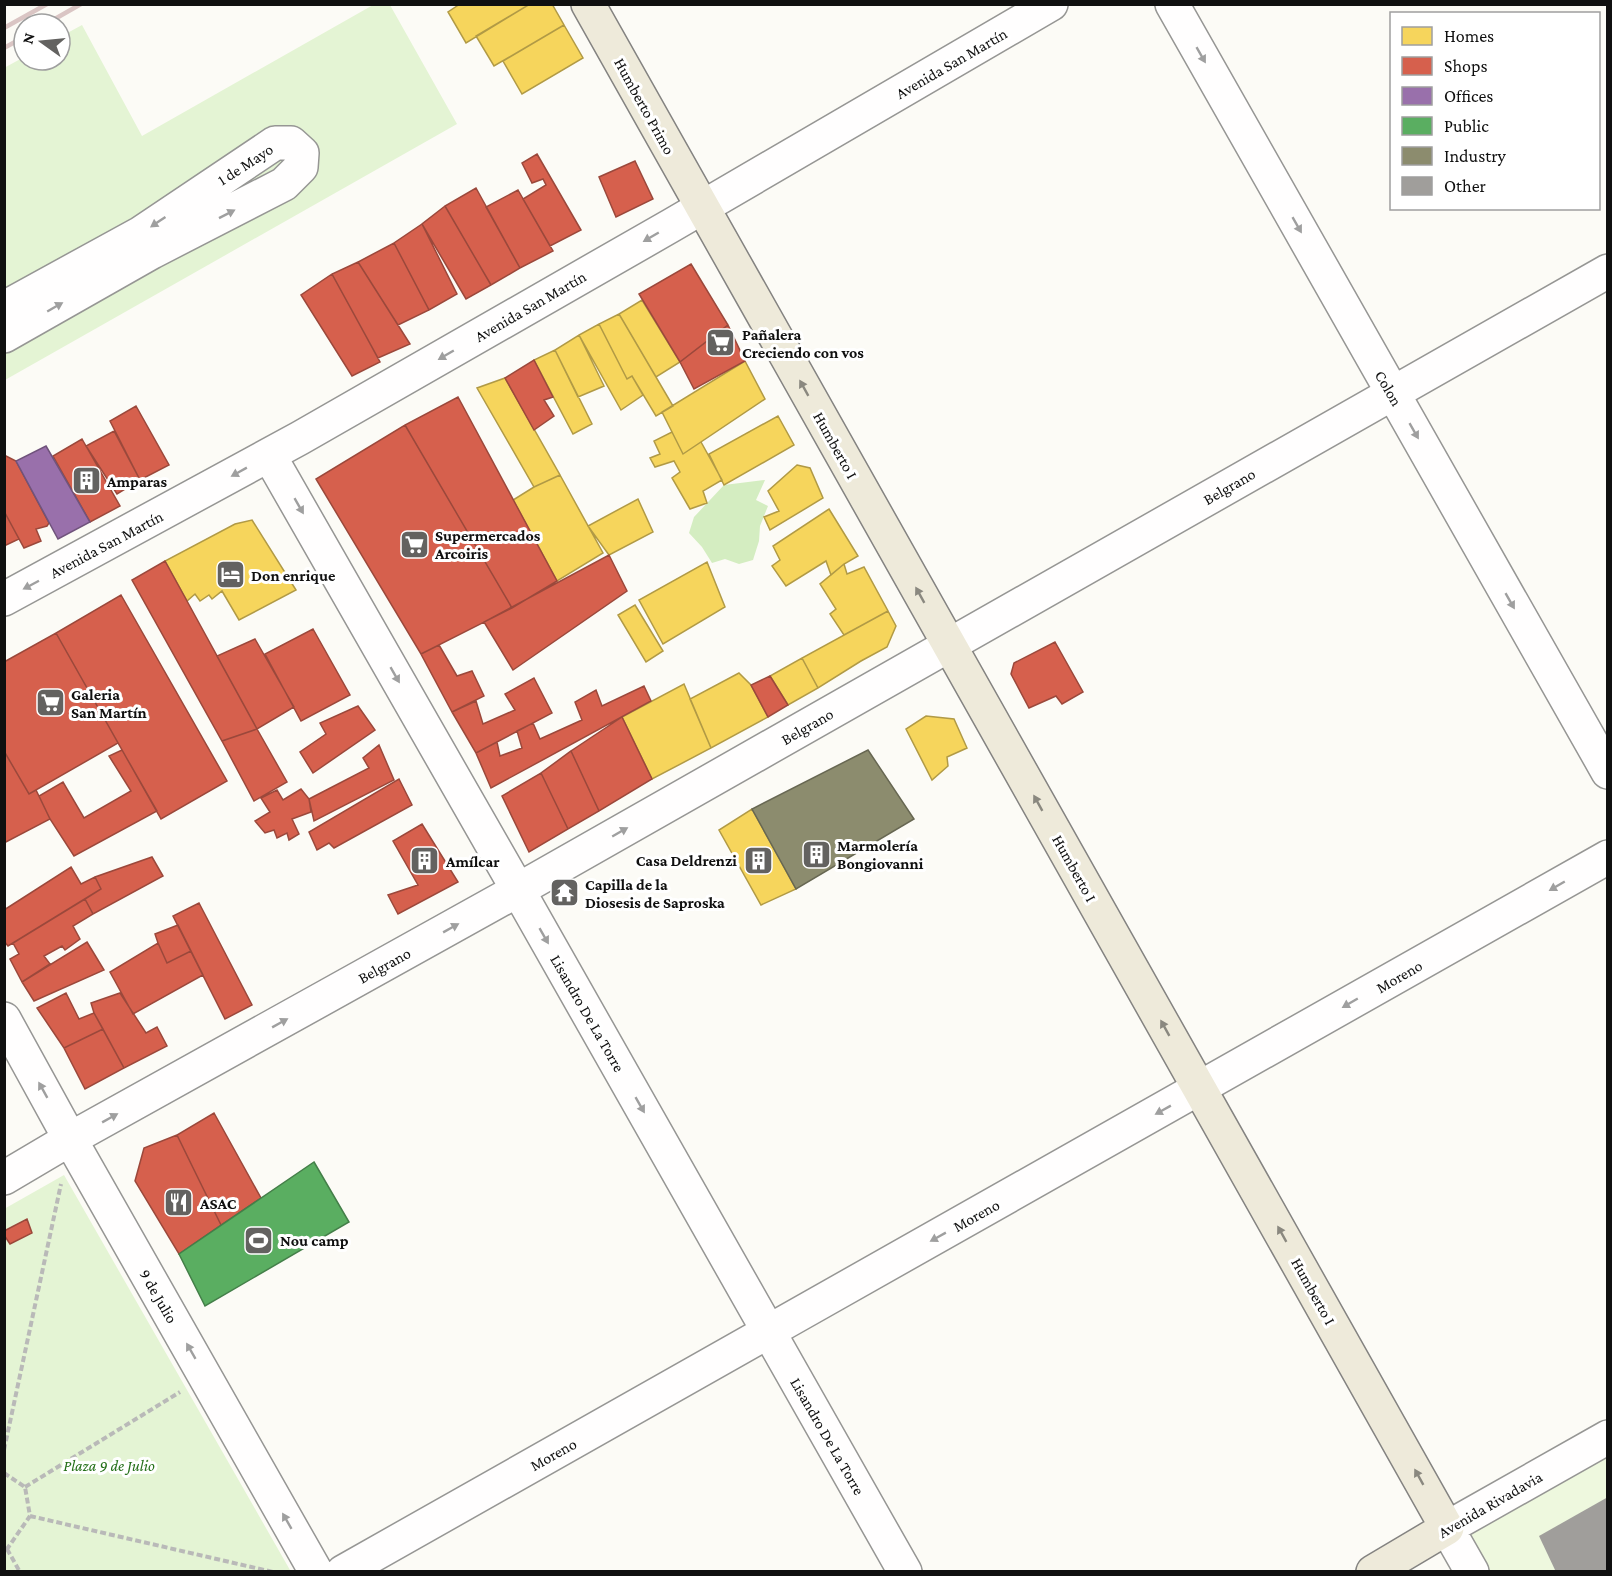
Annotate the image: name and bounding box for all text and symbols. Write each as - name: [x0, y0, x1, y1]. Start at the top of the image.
- north arrow: [12, 12, 72, 72]
- legend: [1390, 12, 1600, 210]
- street label: Avenida San Martín: [893, 24, 1010, 102]
- text: Homes: [1444, 26, 1494, 46]
- text: N: [18, 31, 38, 46]
- one-way arrow: [1195, 47, 1205, 64]
- street label: Humberto Primo: [611, 55, 678, 157]
- text: Shops: [1444, 56, 1488, 76]
- text: Offices: [1444, 86, 1493, 106]
- text: Public: [1444, 116, 1489, 136]
- street label: 1 de Mayo: [214, 140, 277, 189]
- text: Industry: [1444, 146, 1507, 166]
- text: Other: [1444, 176, 1487, 196]
- one-way arrow: [218, 209, 235, 219]
- one-way arrow: [150, 216, 166, 227]
- one-way arrow: [1292, 217, 1302, 234]
- one-way arrow: [642, 232, 659, 242]
- street label: Avenida San Martín: [472, 267, 589, 345]
- one-way arrow: [47, 302, 64, 312]
- place label: Pañalera Creciendo con vos: [742, 326, 864, 361]
- supermarket icon: Pañalera Creciendo con vos: [705, 327, 737, 359]
- one-way arrow: [437, 349, 454, 359]
- street label: Colon: [1372, 368, 1406, 409]
- one-way arrow: [799, 379, 809, 396]
- street label: Humberto I: [810, 409, 861, 482]
- one-way arrow: [1409, 423, 1419, 440]
- building icon: Amparas: [70, 465, 102, 497]
- street label: Belgrano: [1200, 465, 1259, 509]
- one-way arrow: [231, 467, 248, 477]
- place label: Amparas: [106, 473, 168, 490]
- one-way arrow: [293, 498, 304, 514]
- street label: Avenida San Martín: [47, 507, 166, 581]
- place label: Supermercados Arcoiris: [434, 527, 541, 562]
- supermarket icon: Supermercados Arcoiris: [398, 528, 430, 560]
- hotel icon: Don enrique: [214, 559, 246, 591]
- place label: Don enrique: [251, 567, 336, 584]
- one-way arrow: [22, 580, 39, 590]
- one-way arrow: [916, 586, 926, 603]
- one-way arrow: [1505, 592, 1515, 609]
- one-way arrow: [390, 667, 400, 684]
- place label: Galeria San Martín: [71, 686, 147, 721]
- supermarket icon: Galeria San Martín: [34, 687, 66, 719]
- street label: Belgrano: [778, 705, 837, 749]
- one-way arrow: [1033, 795, 1043, 812]
- one-way arrow: [612, 827, 629, 837]
- street label: Humberto I: [1049, 832, 1100, 905]
- place label: Marmolería Bongiovanni: [837, 837, 924, 872]
- building icon: Marmolería Bongiovanni: [800, 838, 832, 870]
- building icon: Casa Deldrenzi: [742, 844, 774, 876]
- building icon: Amílcar: [409, 845, 441, 877]
- place label: Casa Deldrenzi: [636, 852, 737, 869]
- place label: Amílcar: [445, 853, 500, 870]
- place label: Capilla de la Diosesis de Saproska: [585, 876, 725, 911]
- temple icon: Capilla de la Diosesis de Saproska: [548, 877, 580, 909]
- one-way arrow: [1548, 881, 1565, 891]
- one-way arrow: [442, 923, 459, 933]
- one-way arrow: [539, 928, 549, 945]
- street label: Belgrano: [355, 944, 414, 988]
- street label: Lisandro De La Torre: [547, 952, 628, 1075]
- street label: Moreno: [1373, 957, 1425, 996]
- one-way arrow: [1342, 998, 1359, 1008]
- one-way arrow: [272, 1018, 289, 1028]
- one-way arrow: [1160, 1019, 1170, 1036]
- one-way arrow: [38, 1081, 48, 1098]
- one-way arrow: [635, 1097, 645, 1114]
- one-way arrow: [1154, 1104, 1171, 1114]
- one-way arrow: [102, 1112, 118, 1123]
- restaurant icon: ASAC: [163, 1187, 195, 1219]
- place label: ASAC: [199, 1195, 237, 1212]
- street label: Moreno: [950, 1196, 1002, 1235]
- sports icon: Nou camp: [243, 1224, 275, 1256]
- one-way arrow: [1277, 1226, 1287, 1243]
- one-way arrow: [930, 1231, 946, 1242]
- place label: Nou camp: [280, 1232, 349, 1249]
- street label: Humberto I: [1288, 1255, 1339, 1328]
- street label: 9 de Julio: [136, 1266, 181, 1327]
- one-way arrow: [186, 1342, 196, 1359]
- street label: Lisandro De La Torre: [787, 1375, 868, 1498]
- street label: Moreno: [527, 1435, 579, 1474]
- park label: Plaza 9 de Julio: [63, 1457, 155, 1475]
- street label: Avenida Rivadavia: [1435, 1468, 1546, 1541]
- one-way arrow: [1414, 1469, 1424, 1486]
- one-way arrow: [282, 1512, 292, 1529]

